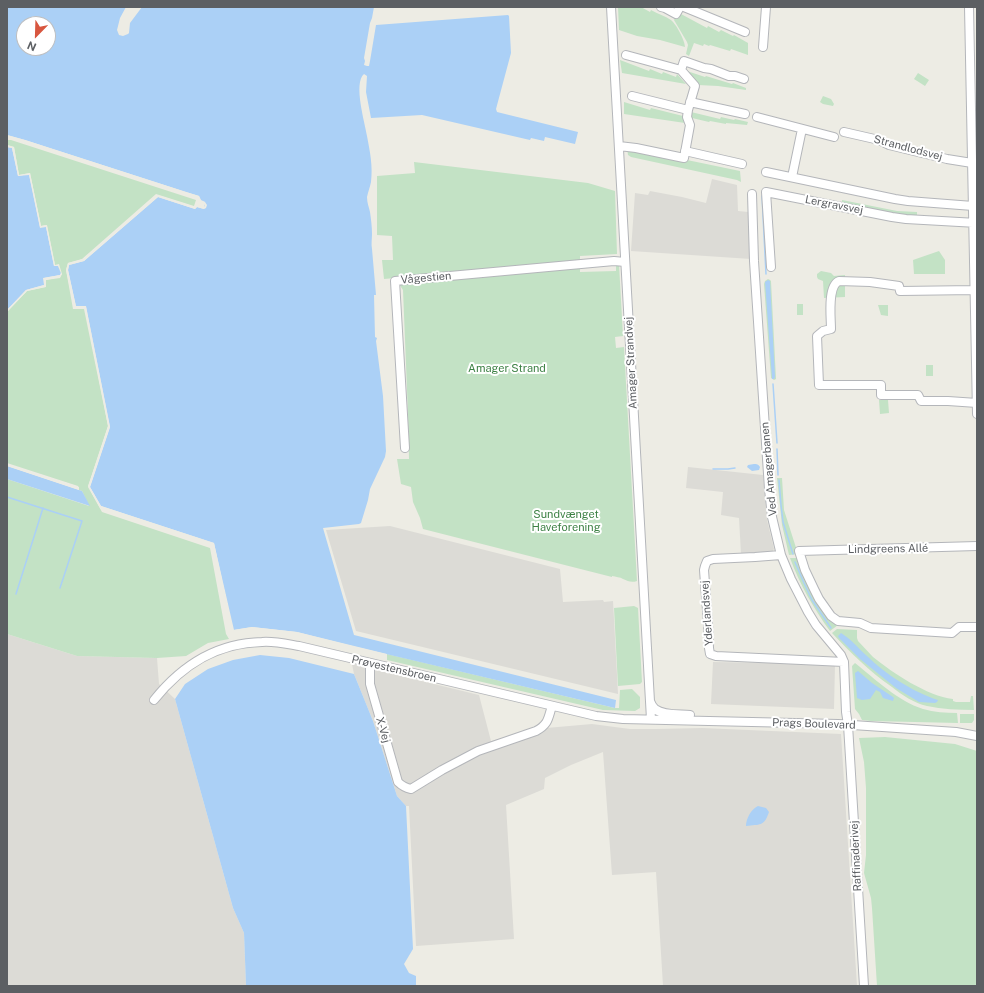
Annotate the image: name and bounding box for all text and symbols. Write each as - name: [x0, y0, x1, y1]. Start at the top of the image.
- north arrow: [16, 16, 56, 56]
- text: N: [25, 39, 38, 53]
- street label: Strandlodsvej: [872, 132, 944, 164]
- street label: Lergravsvej: [804, 193, 864, 217]
- street label: Vågestien: [400, 269, 452, 287]
- street label: Amager Strandvej: [622, 317, 640, 409]
- park label: Amager Strand: [468, 362, 546, 376]
- street label: Ved Amagerbanen: [758, 421, 780, 517]
- park label: Sundvænget Haveforening: [531, 508, 601, 534]
- street label: Lindgreens Allé: [848, 542, 928, 556]
- street label: Yderlandsvej: [698, 580, 716, 646]
- street label: Prøvestensbroen: [350, 653, 438, 685]
- street label: X-Vej: [373, 716, 393, 744]
- street label: Prags Boulevard: [772, 716, 856, 732]
- street label: Raffinaderivej: [848, 820, 864, 892]

